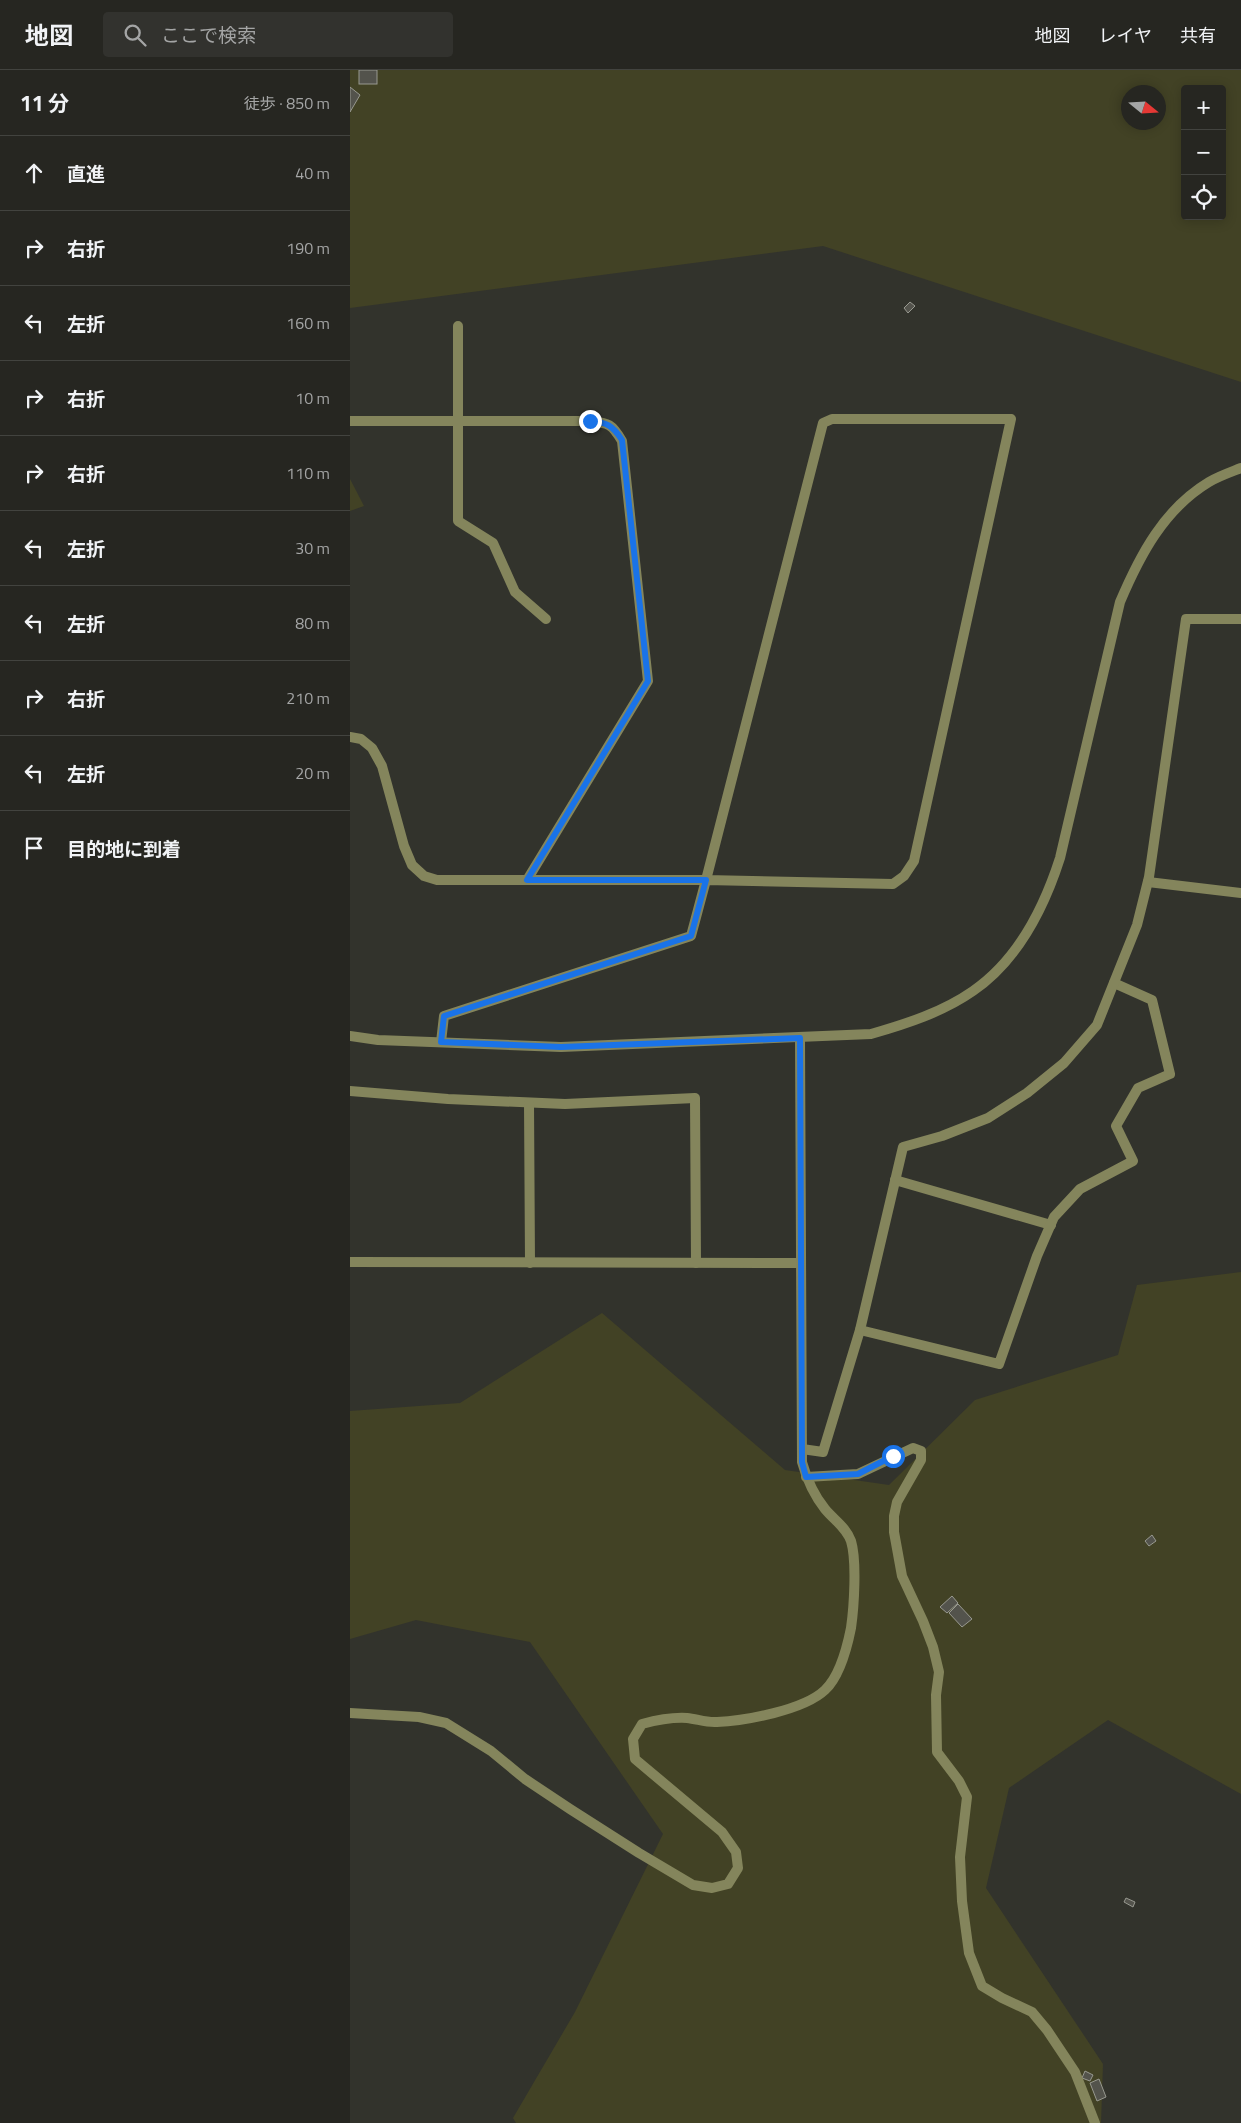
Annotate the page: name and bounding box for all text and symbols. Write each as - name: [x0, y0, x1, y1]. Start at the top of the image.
- search box: [103, 12, 453, 57]
- text: 地図: [25, 17, 73, 53]
- text: ここで検索: [161, 20, 256, 49]
- icon: search: [121, 21, 149, 49]
- text: 地図: [1035, 22, 1071, 49]
- text: レイヤ: [1099, 22, 1152, 49]
- text: 共有: [1180, 22, 1216, 49]
- north arrow: [1121, 85, 1166, 130]
- map controls: [1181, 85, 1226, 220]
- button: +: [1181, 85, 1226, 130]
- text: 11 分: [20, 87, 69, 119]
- text: 徒歩 · 850 m: [244, 91, 330, 115]
- button: −: [1181, 130, 1226, 175]
- icon: ahead: [20, 159, 48, 187]
- text: 直進: [67, 159, 105, 188]
- text: 40 m: [295, 161, 330, 185]
- button: locate: [1181, 175, 1226, 220]
- icon: right: [20, 234, 48, 262]
- text: 右折: [67, 234, 105, 263]
- text: 190 m: [286, 236, 330, 260]
- icon: left: [20, 309, 48, 337]
- text: 左折: [67, 309, 105, 338]
- text: 160 m: [286, 311, 330, 335]
- icon: right: [20, 384, 48, 412]
- text: 右折: [67, 384, 105, 413]
- text: 10 m: [295, 386, 330, 410]
- route end: [579, 410, 602, 433]
- icon: right: [20, 459, 48, 487]
- text: 右折: [67, 459, 105, 488]
- text: 110 m: [286, 461, 330, 485]
- icon: left: [20, 534, 48, 562]
- text: 左折: [67, 534, 105, 563]
- text: 30 m: [295, 536, 330, 560]
- icon: left: [20, 609, 48, 637]
- text: 左折: [67, 609, 105, 638]
- text: 80 m: [295, 611, 330, 635]
- icon: right: [20, 684, 48, 712]
- text: 右折: [67, 684, 105, 713]
- text: 210 m: [286, 686, 330, 710]
- icon: left: [20, 759, 48, 787]
- text: 左折: [67, 759, 105, 788]
- text: 20 m: [295, 761, 330, 785]
- icon: arrive: [20, 834, 48, 862]
- text: 目的地に到着: [67, 834, 181, 863]
- route start: [882, 1445, 905, 1468]

